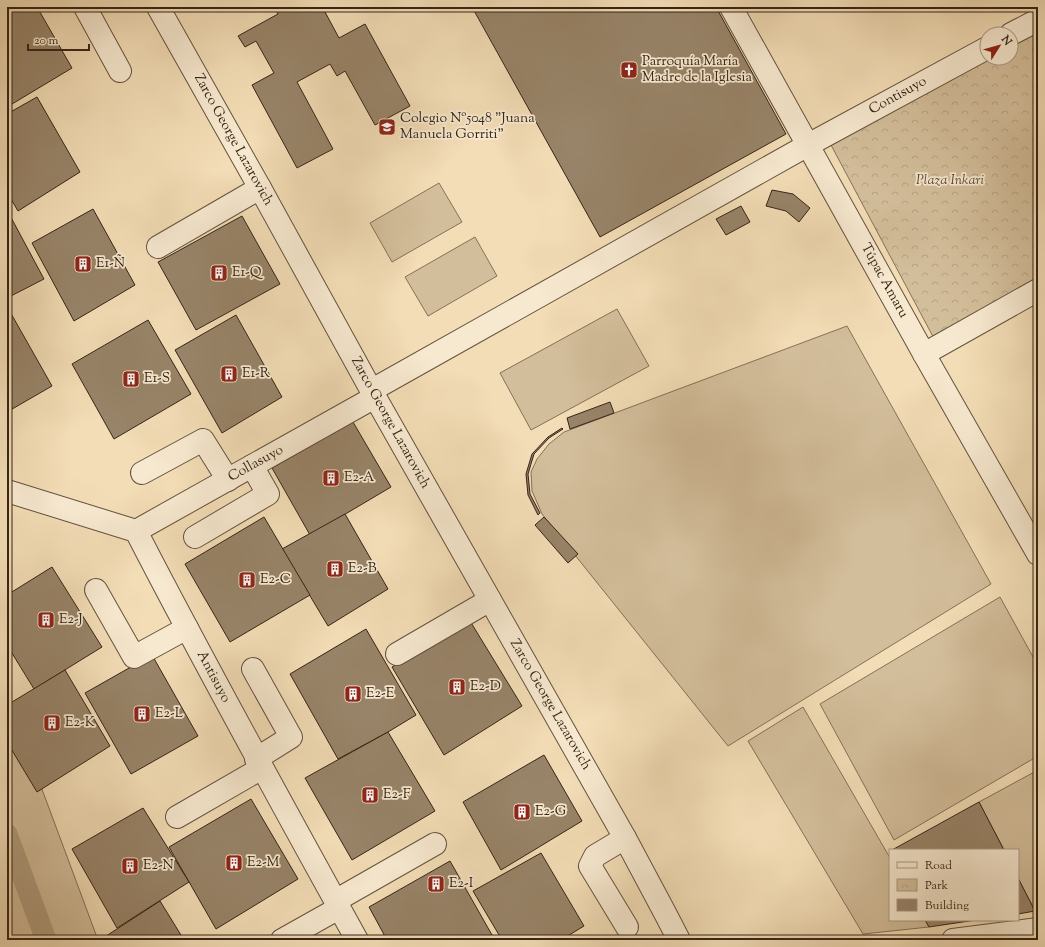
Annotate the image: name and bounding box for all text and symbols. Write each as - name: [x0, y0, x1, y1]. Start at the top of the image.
- scale bar: [28, 26, 89, 52]
- north arrow: [979, 26, 1019, 66]
- text: N: [997, 31, 1015, 49]
- text: 20 m: [34, 32, 59, 50]
- place label: Parroquía María Madre de la Iglesia: [642, 52, 752, 88]
- church icon: Parroquía María Madre de la Iglesia: [619, 60, 639, 80]
- street label: Zarco George Lazarovich: [188, 70, 278, 210]
- street label: Contisuyo: [865, 72, 931, 120]
- place label: Colegio Nº5048 "Juana Manuela Gorriti": [400, 109, 535, 145]
- school or university icon: Colegio Nº5048 "Juana Manuela Gorriti": [377, 117, 397, 137]
- park label: Plaza Inkari: [916, 171, 984, 191]
- street label: Túpac Amaru: [855, 240, 913, 322]
- building icon: E1-Ñ: [73, 254, 93, 274]
- place label: E1-Ñ: [96, 254, 125, 274]
- building icon: E1-Q: [209, 263, 229, 283]
- place label: E1-Q: [232, 263, 264, 283]
- street label: Zarco George Lazarovich: [345, 353, 435, 493]
- building icon: E1-R: [219, 364, 239, 384]
- place label: E1-R: [242, 364, 270, 384]
- building icon: E1-S: [121, 369, 141, 389]
- place label: E1-S: [144, 369, 170, 389]
- street label: Collasuyo: [225, 440, 288, 487]
- building icon: E2-A: [321, 468, 341, 488]
- place label: E2-A: [344, 468, 375, 488]
- building icon: E2-B: [325, 559, 345, 579]
- place label: E2-B: [348, 559, 377, 579]
- building icon: E2-C: [237, 570, 257, 590]
- place label: E2-C: [260, 570, 291, 590]
- building icon: E2-J: [36, 610, 56, 630]
- place label: E2-J: [59, 610, 82, 630]
- street label: Zarco George Lazarovich: [504, 636, 596, 774]
- street label: Antisuyo: [191, 647, 235, 707]
- building icon: E2-D: [447, 677, 467, 697]
- place label: E2-D: [470, 677, 501, 697]
- building icon: E2-E: [343, 684, 363, 704]
- place label: E2-E: [366, 684, 395, 704]
- building icon: E2-L: [132, 704, 152, 724]
- place label: E2-L: [155, 704, 184, 724]
- building icon: E2-K: [42, 713, 62, 733]
- place label: E2-K: [65, 713, 95, 733]
- building icon: E2-F: [360, 785, 380, 805]
- place label: E2-F: [383, 785, 411, 805]
- building icon: E2-G: [512, 802, 532, 822]
- place label: E2-G: [535, 802, 567, 822]
- legend: [889, 849, 1019, 921]
- building icon: E2-M: [224, 853, 244, 873]
- place label: E2-M: [247, 853, 280, 873]
- building icon: E2-N: [120, 856, 140, 876]
- place label: E2-N: [143, 856, 174, 876]
- text: Road: [925, 857, 952, 875]
- building icon: E2-I: [426, 874, 446, 894]
- place label: E2-I: [449, 874, 474, 894]
- text: Park: [925, 877, 948, 895]
- text: Building: [925, 897, 969, 915]

